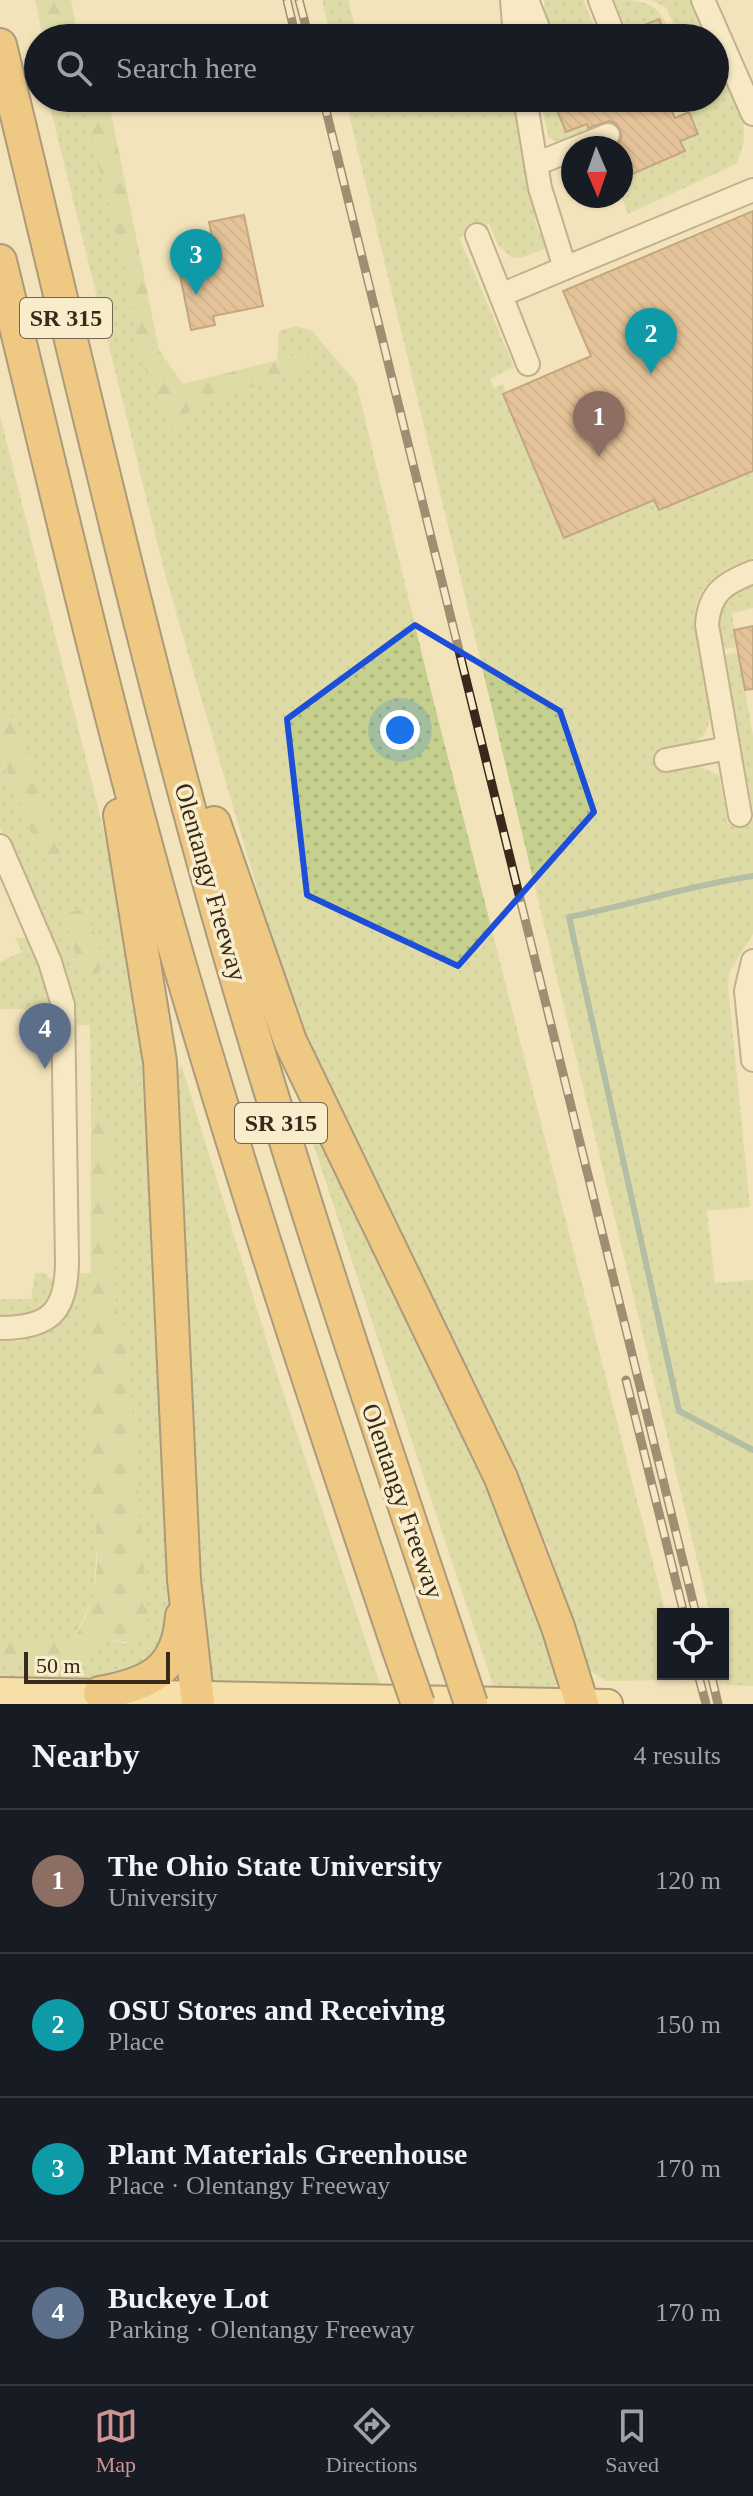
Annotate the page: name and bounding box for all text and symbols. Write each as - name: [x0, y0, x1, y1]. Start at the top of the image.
- search box: [24, 24, 729, 112]
- icon: search: [52, 46, 96, 90]
- text: Search here: [116, 51, 257, 84]
- north arrow: [561, 136, 633, 208]
- pin: 3: [170, 229, 222, 295]
- road number: SR 315: [20, 298, 112, 338]
- pin: 2: [625, 308, 677, 374]
- pin: 1: [573, 391, 625, 457]
- your location: [380, 710, 420, 750]
- street label: Olentangy Freeway: [168, 780, 253, 984]
- pin: 4: [19, 1003, 71, 1069]
- road number: SR 315: [235, 1103, 327, 1143]
- street label: Olentangy Freeway: [356, 1400, 449, 1602]
- map controls: [657, 1608, 729, 1680]
- button: locate: [657, 1608, 729, 1680]
- scale bar: [24, 1648, 170, 1684]
- text: 50 m: [36, 1653, 81, 1678]
- text: Nearby: [32, 1737, 140, 1774]
- text: 4 results: [634, 1741, 721, 1770]
- text: The Ohio State University: [108, 1849, 442, 1882]
- text: 1: [52, 1866, 65, 1895]
- text: 120 m: [655, 1866, 721, 1895]
- text: University: [108, 1883, 218, 1912]
- text: OSU Stores and Receiving: [108, 1993, 445, 2026]
- text: 2: [52, 2010, 65, 2039]
- text: 150 m: [655, 2010, 721, 2039]
- text: Place: [108, 2027, 164, 2056]
- text: Plant Materials Greenhouse: [108, 2137, 467, 2170]
- text: 3: [52, 2154, 65, 2183]
- text: 170 m: [655, 2154, 721, 2183]
- text: Place · Olentangy Freeway: [108, 2171, 390, 2200]
- text: Buckeye Lot: [108, 2281, 269, 2314]
- text: 4: [52, 2298, 65, 2327]
- text: 170 m: [655, 2298, 721, 2327]
- text: Parking · Olentangy Freeway: [108, 2315, 415, 2344]
- tab: Map: [94, 2404, 138, 2478]
- tab: Directions: [326, 2404, 417, 2478]
- tab: Saved: [605, 2404, 659, 2478]

